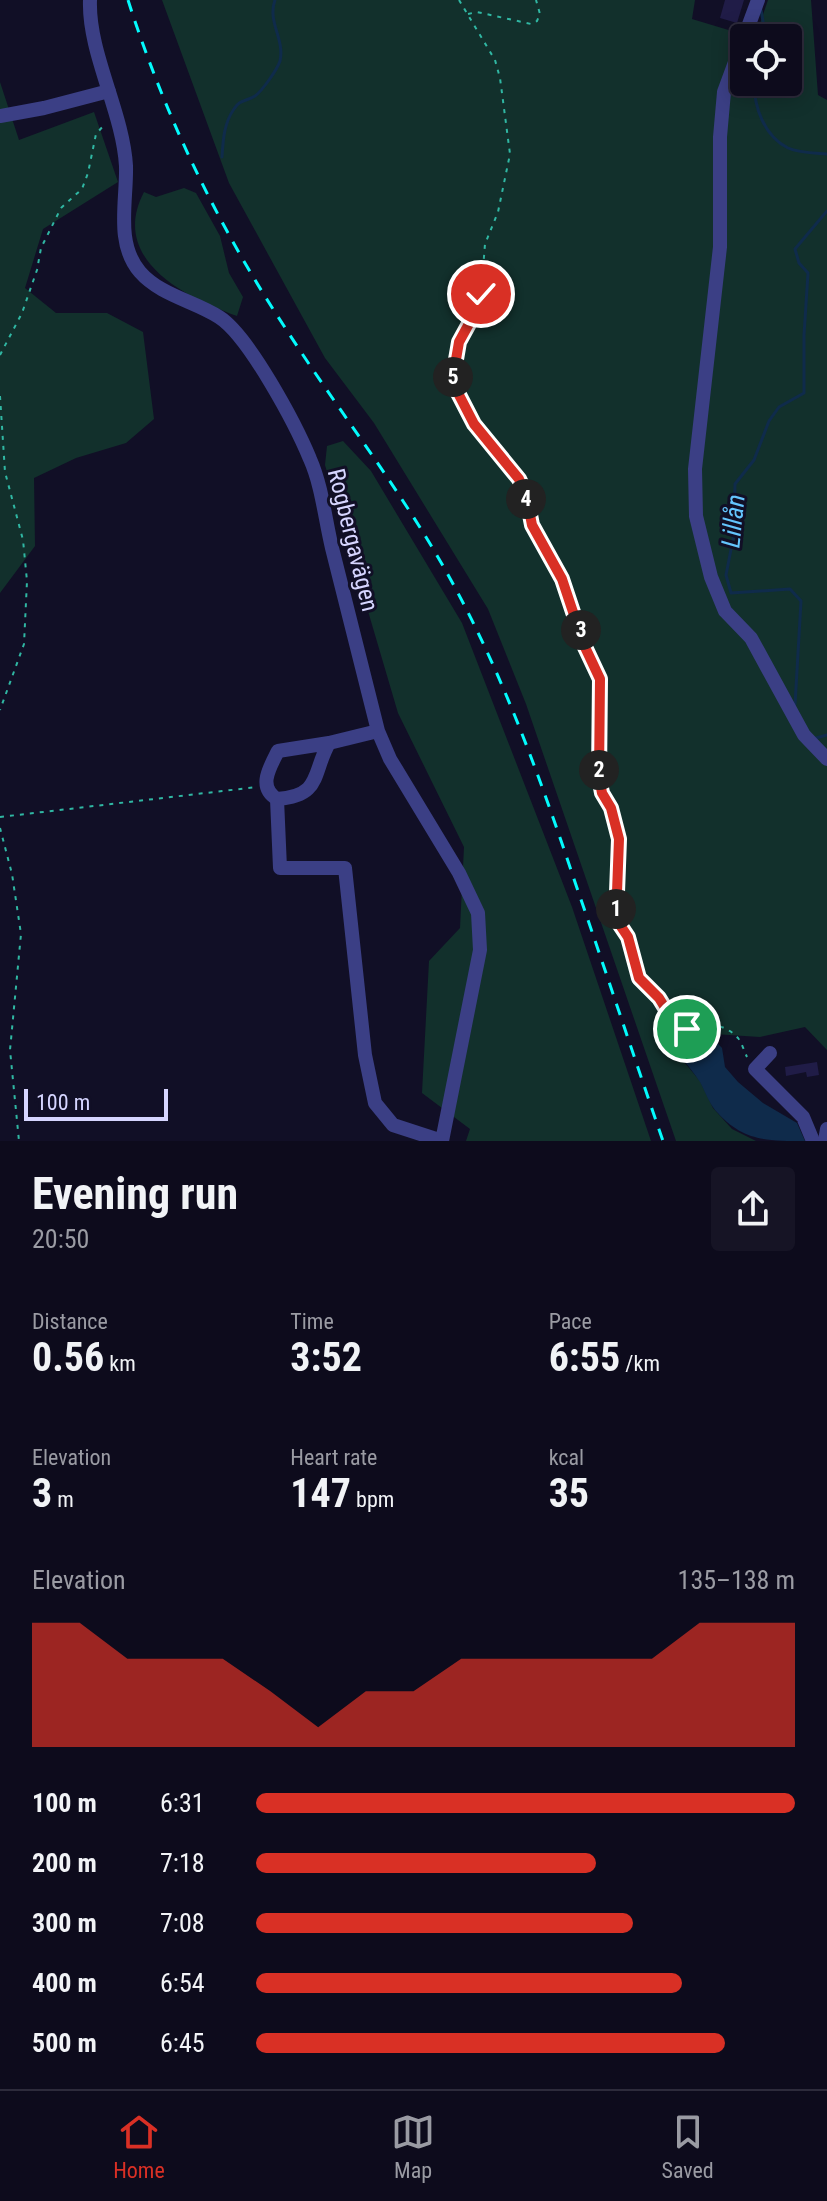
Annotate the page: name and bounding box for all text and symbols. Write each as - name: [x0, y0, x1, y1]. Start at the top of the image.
- map controls: [730, 24, 802, 96]
- button: locate: [730, 24, 802, 96]
- pin: [447, 260, 515, 328]
- icon: check: [459, 272, 503, 316]
- pin: 5: [433, 357, 473, 397]
- text: 5: [447, 364, 459, 389]
- street label: Rogbergavägen: [322, 466, 384, 614]
- pin: 4: [506, 479, 546, 519]
- text: 4: [520, 486, 532, 511]
- water label: Lillån: [715, 493, 751, 549]
- pin: 3: [561, 610, 601, 650]
- text: 3: [575, 617, 587, 642]
- pin: 2: [579, 750, 619, 790]
- text: 2: [593, 757, 605, 782]
- pin: 1: [596, 889, 636, 929]
- text: 1: [610, 896, 622, 921]
- pin: [653, 995, 721, 1063]
- icon: arrive: [665, 1007, 709, 1051]
- scale bar: [24, 1085, 168, 1121]
- text: 100 m: [36, 1090, 90, 1115]
- button: share: [711, 1167, 795, 1251]
- text: Evening run: [32, 1168, 238, 1220]
- text: 20:50: [32, 1224, 89, 1254]
- text: Distance: [32, 1309, 108, 1334]
- text: Time: [290, 1309, 334, 1334]
- text: Pace: [549, 1309, 592, 1334]
- text: 0.56: [32, 1334, 104, 1381]
- text: 3:52: [290, 1334, 362, 1381]
- text: 6:55: [549, 1334, 620, 1381]
- text: km: [104, 1351, 136, 1376]
- text: /km: [620, 1351, 660, 1376]
- text: Elevation: [32, 1445, 111, 1470]
- text: Heart rate: [290, 1445, 377, 1470]
- text: kcal: [549, 1445, 584, 1470]
- text: 3: [32, 1470, 52, 1517]
- text: 147: [290, 1470, 351, 1517]
- text: 35: [549, 1470, 589, 1517]
- text: m: [52, 1487, 74, 1512]
- text: bpm: [351, 1487, 394, 1512]
- text: Elevation: [32, 1565, 126, 1595]
- text: 135–138 m: [678, 1565, 795, 1595]
- text: 100 m: [32, 1788, 97, 1818]
- text: 6:31: [160, 1788, 205, 1818]
- text: 200 m: [32, 1848, 97, 1878]
- text: 7:18: [160, 1848, 205, 1878]
- text: 300 m: [32, 1908, 97, 1938]
- text: 7:08: [160, 1908, 205, 1938]
- text: 400 m: [32, 1968, 97, 1998]
- text: 6:54: [160, 1968, 205, 1998]
- text: 500 m: [32, 2028, 97, 2058]
- text: 6:45: [160, 2028, 205, 2058]
- tab: Home: [113, 2110, 165, 2183]
- tab: Map: [391, 2110, 435, 2183]
- tab: Saved: [662, 2110, 714, 2183]

